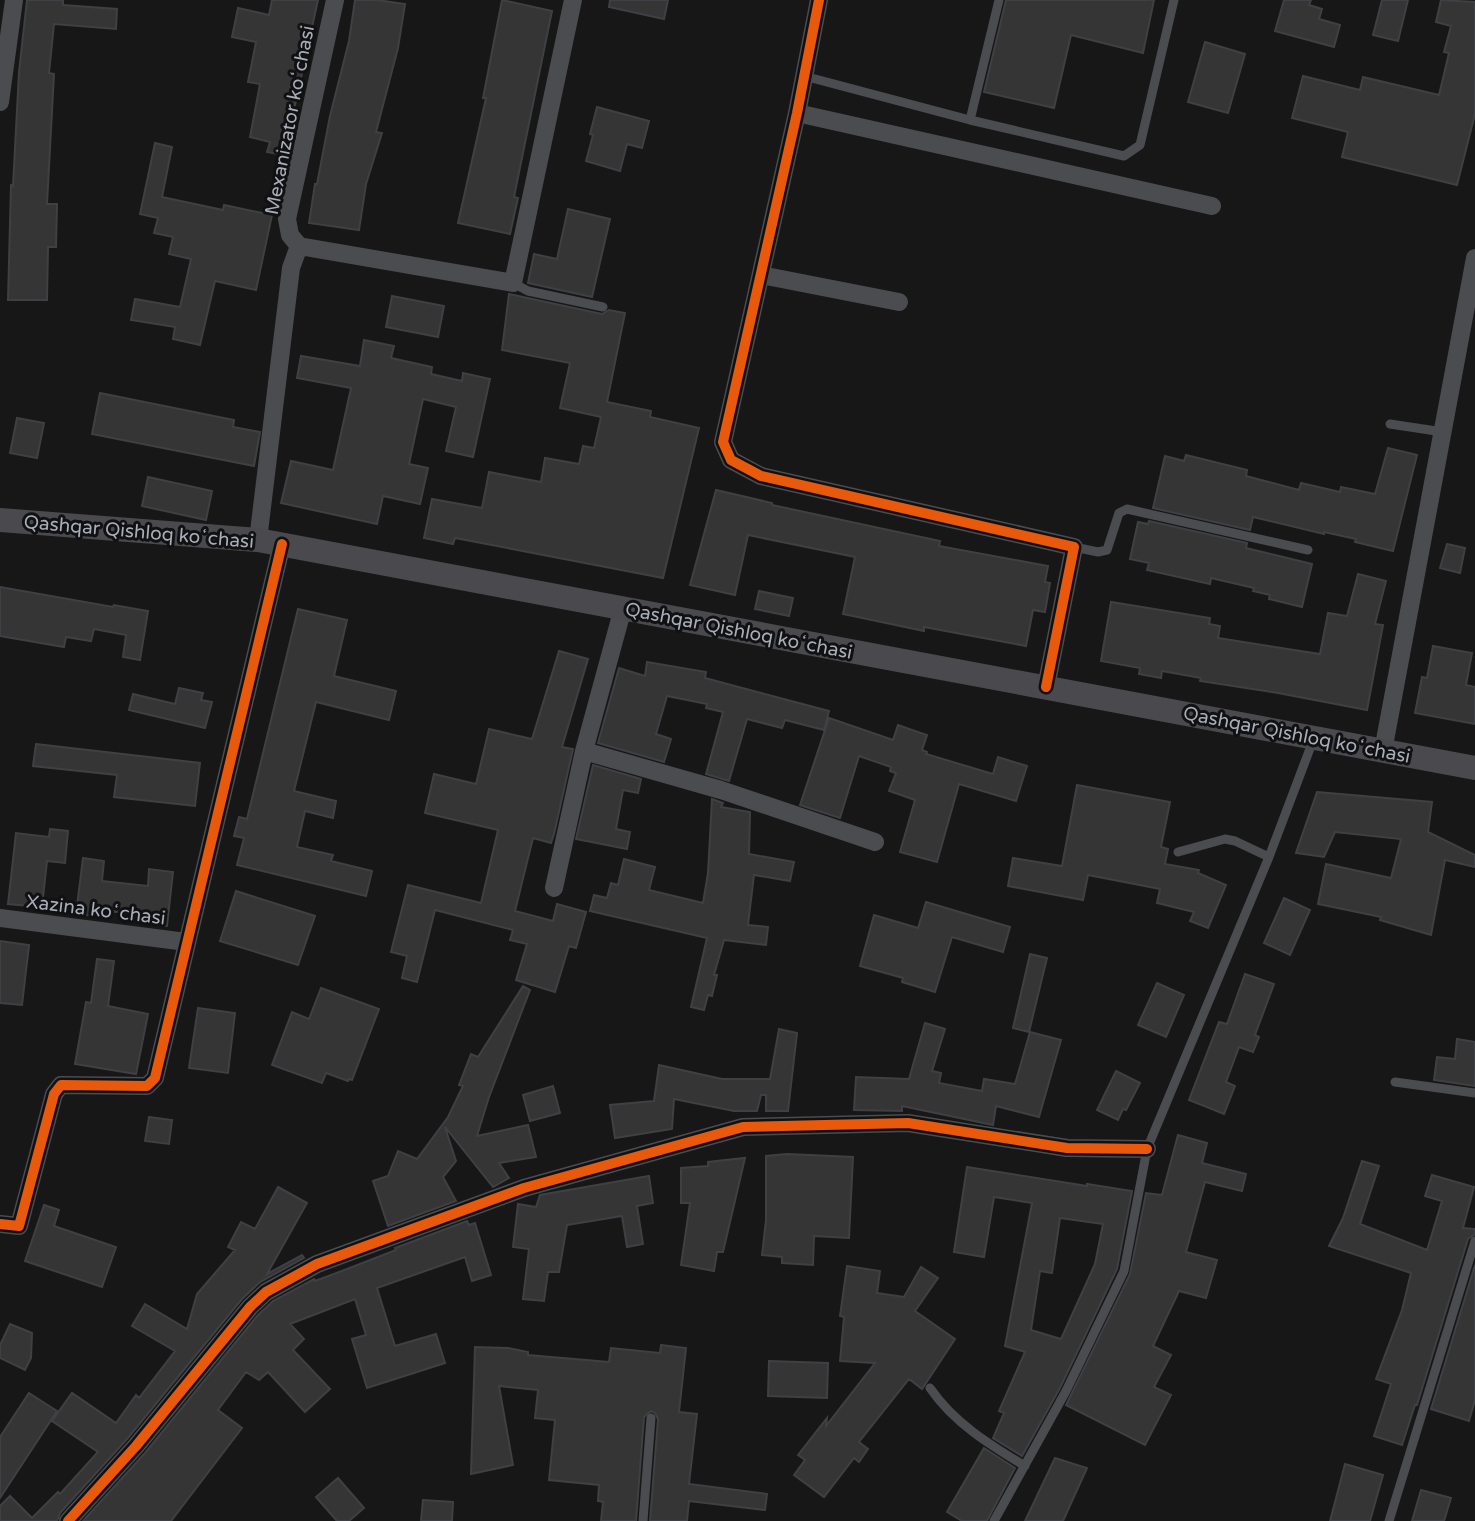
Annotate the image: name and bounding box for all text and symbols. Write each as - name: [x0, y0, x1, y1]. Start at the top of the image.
- street label: Mexanizator koʻchasi: [261, 24, 319, 217]
- street label: Qashqar Qishloq koʻchasi: [23, 511, 255, 553]
- street label: Qashqar Qishloq koʻchasi: [623, 598, 854, 664]
- street label: Qashqar Qishloq koʻchasi: [1181, 702, 1412, 768]
- street label: Xazina koʻchasi: [25, 891, 167, 929]

